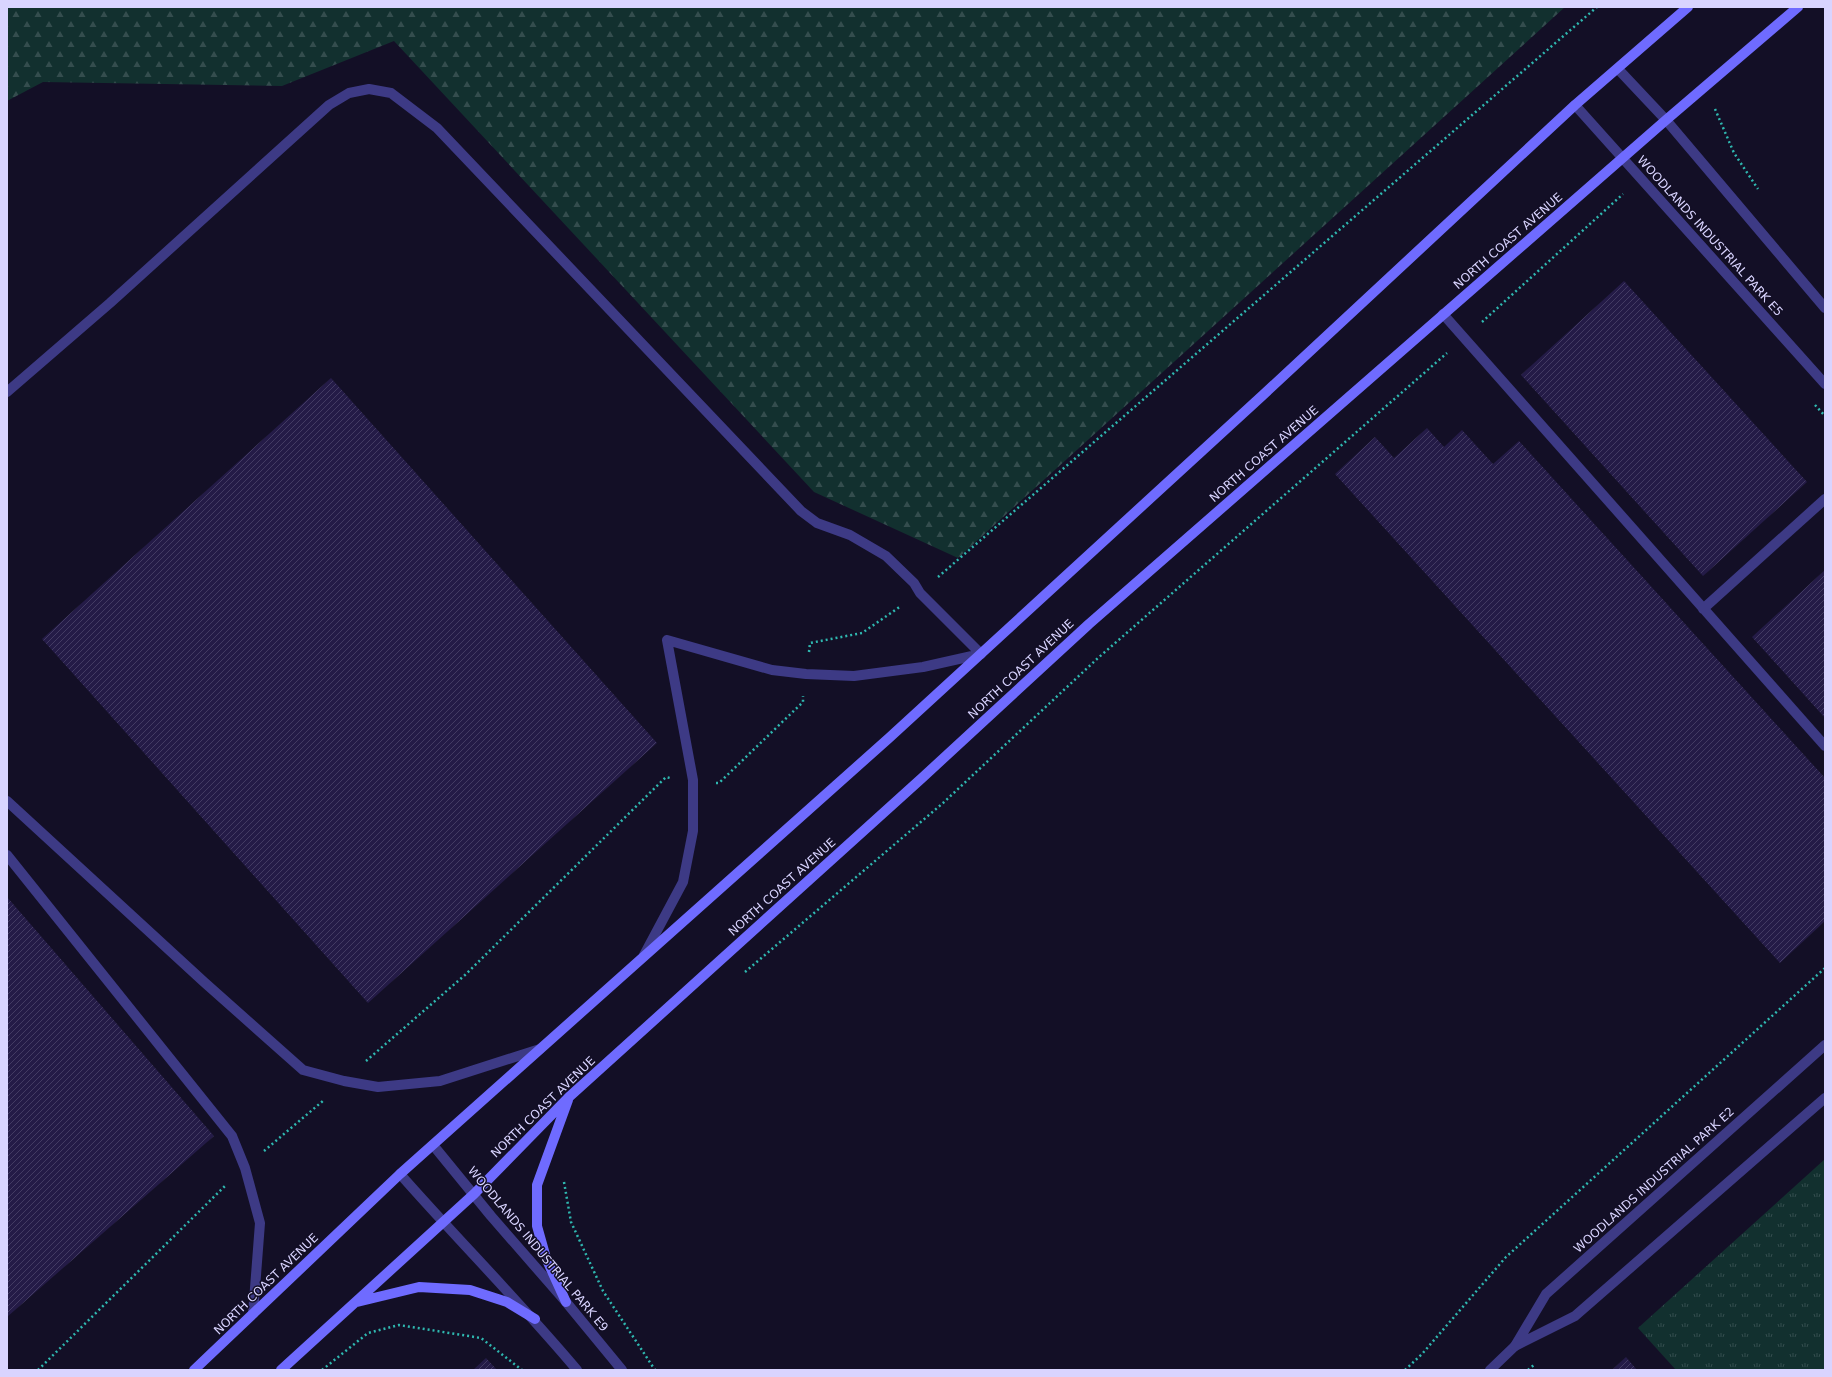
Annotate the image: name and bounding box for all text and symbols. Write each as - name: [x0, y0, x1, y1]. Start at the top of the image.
- street label: WOODLANDS INDUSTRIAL PARK E5: [1634, 153, 1786, 319]
- street label: NORTH COAST AVENUE: [1451, 190, 1565, 292]
- street label: NORTH COAST AVENUE: [1207, 403, 1321, 505]
- street label: NORTH COAST AVENUE: [965, 616, 1077, 722]
- street label: NORTH COAST AVENUE: [726, 835, 838, 939]
- street label: NORTH COAST AVENUE: [488, 1054, 598, 1160]
- street label: WOODLANDS INDUSTRIAL PARK E2: [1571, 1104, 1737, 1256]
- street label: WOODLANDS INDUSTRIAL PARK E9: [465, 1164, 611, 1334]
- street label: NORTH COAST AVENUE: [211, 1231, 321, 1337]

